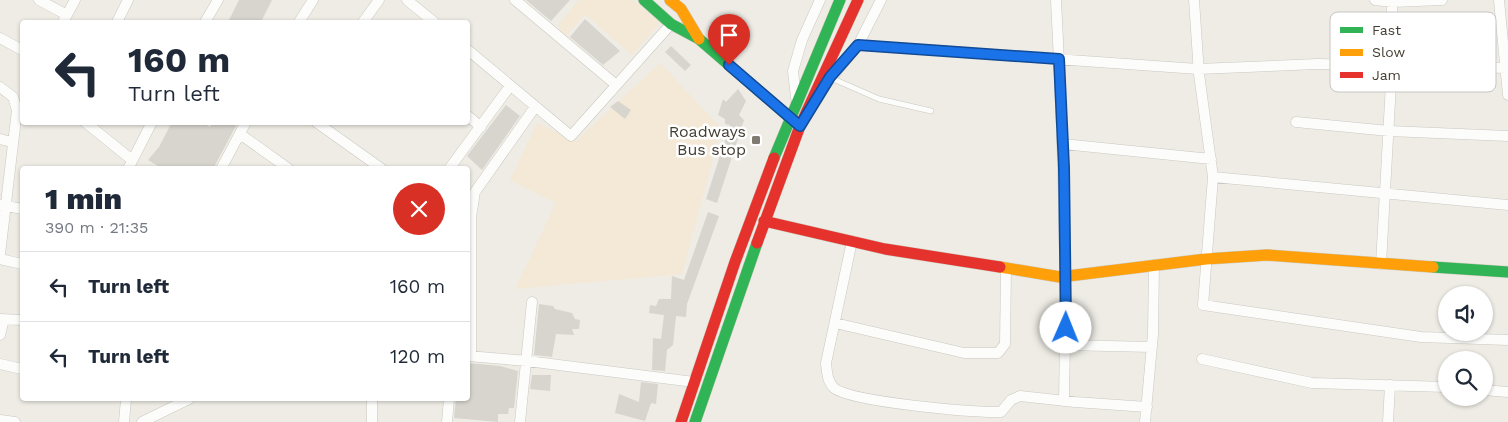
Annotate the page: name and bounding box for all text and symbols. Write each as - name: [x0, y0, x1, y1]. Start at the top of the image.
- legend: [1330, 12, 1496, 92]
- pin: [708, 14, 750, 65]
- icon: arrive: [715, 21, 743, 49]
- text: Fast: [1372, 22, 1401, 38]
- text: 160 m: [128, 39, 230, 81]
- icon: left: [45, 40, 110, 105]
- text: Slow: [1372, 44, 1405, 60]
- text: Jam: [1372, 67, 1401, 83]
- text: Turn left: [128, 81, 220, 106]
- place label: Roadways Bus stop: [669, 122, 746, 159]
- marker: Roadways Bus stop: [750, 134, 762, 146]
- text: 1 min: [45, 181, 122, 216]
- button: close: [393, 183, 445, 235]
- text: 390 m · 21:35: [45, 218, 148, 237]
- icon: left: [45, 273, 73, 301]
- text: Turn left: [88, 275, 169, 298]
- text: 160 m: [390, 275, 445, 298]
- map controls: [1438, 286, 1493, 406]
- button: sound: [1438, 286, 1493, 341]
- position arrow: [1039, 301, 1091, 353]
- icon: left: [45, 343, 73, 371]
- text: Turn left: [88, 345, 169, 368]
- text: 120 m: [390, 345, 445, 368]
- button: search: [1438, 351, 1493, 406]

